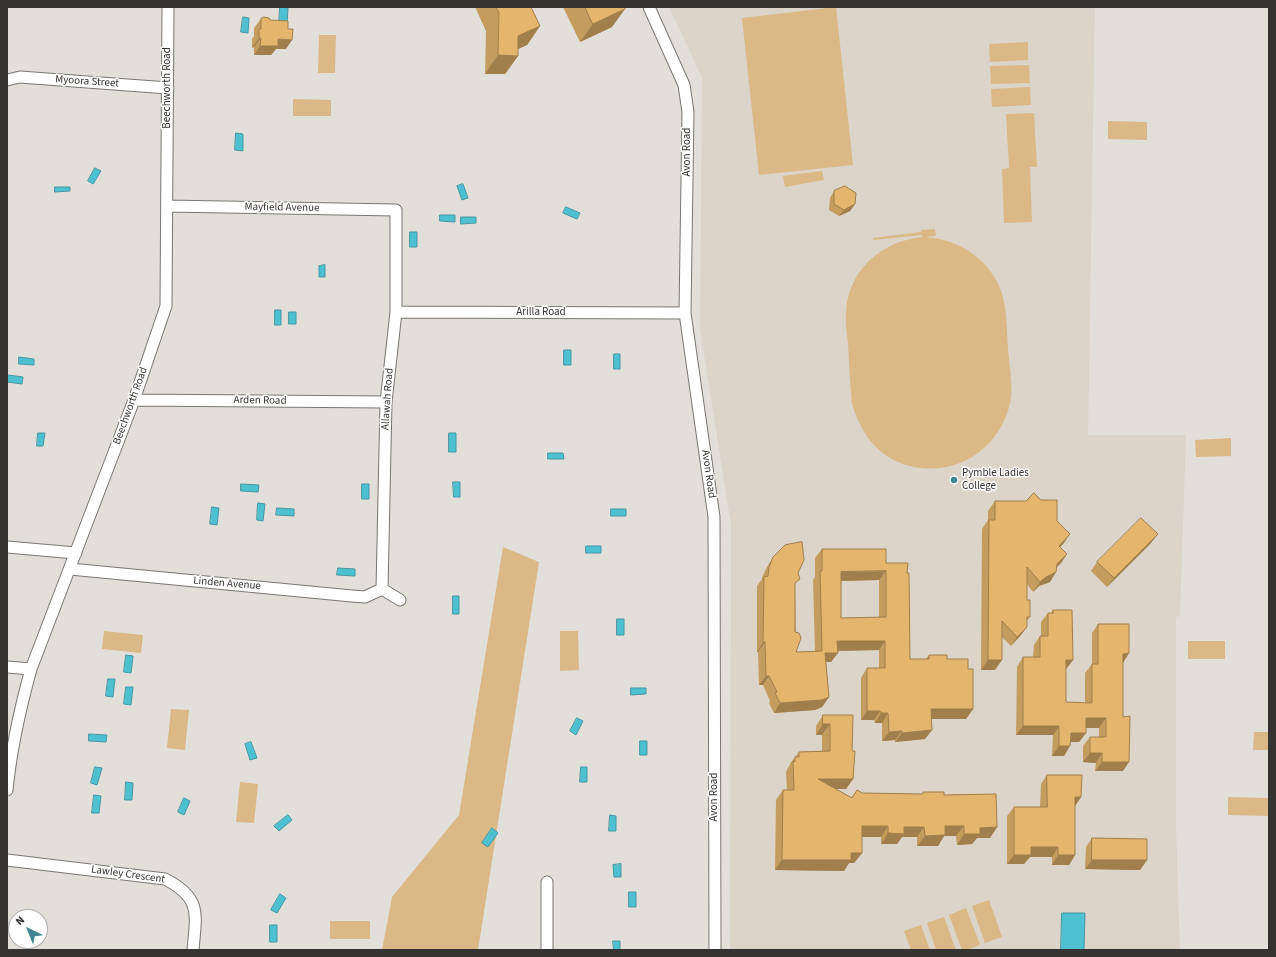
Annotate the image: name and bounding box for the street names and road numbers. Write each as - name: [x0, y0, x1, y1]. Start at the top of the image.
- street label: Beechworth Road: [161, 47, 175, 129]
- street label: Myoora Street: [55, 73, 119, 91]
- street label: Avon Road: [681, 128, 695, 176]
- street label: Mayfield Avenue: [244, 201, 320, 215]
- street label: Arilla Road: [516, 306, 566, 320]
- street label: Beechworth Road: [111, 365, 151, 447]
- street label: Allawah Road: [379, 367, 397, 431]
- street label: Arden Road: [233, 394, 287, 408]
- street label: Avon Road: [698, 449, 718, 499]
- street label: Linden Avenue: [193, 574, 261, 594]
- street label: Avon Road: [708, 773, 722, 821]
- street label: Lawley Crescent: [90, 863, 166, 887]

